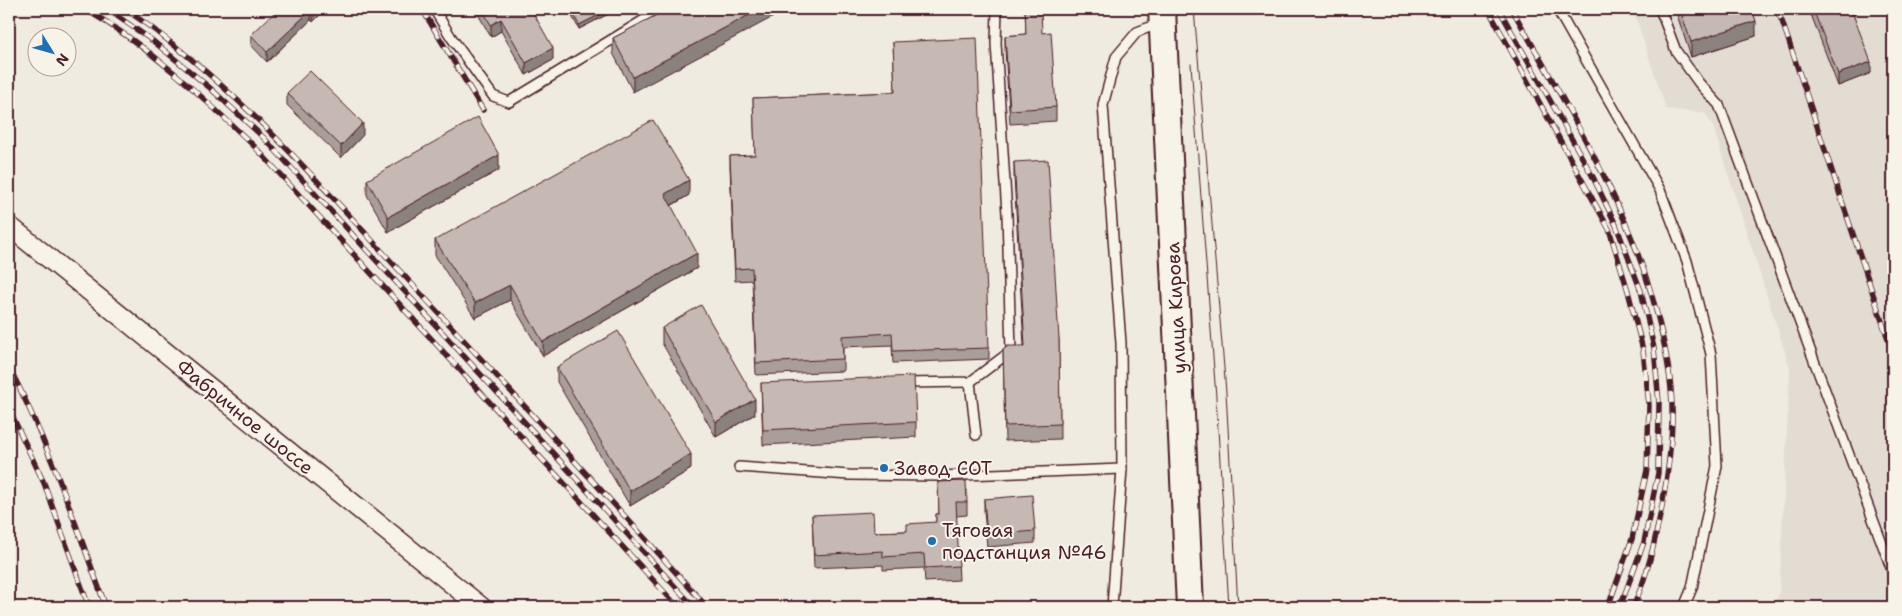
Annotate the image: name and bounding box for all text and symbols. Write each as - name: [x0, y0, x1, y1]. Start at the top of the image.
- north arrow: [28, 28, 78, 78]
- text: N: [52, 50, 73, 70]
- street label: улица Кирова: [1160, 241, 1192, 375]
- street label: Фабричное шоссе: [171, 354, 319, 480]
- place label: Завод СОТ: [894, 456, 993, 481]
- marker: Завод СОТ: [878, 462, 890, 474]
- place label: Тяговая подстанция №46: [942, 518, 1107, 565]
- marker: Тяговая подстанция №46: [926, 535, 938, 547]

